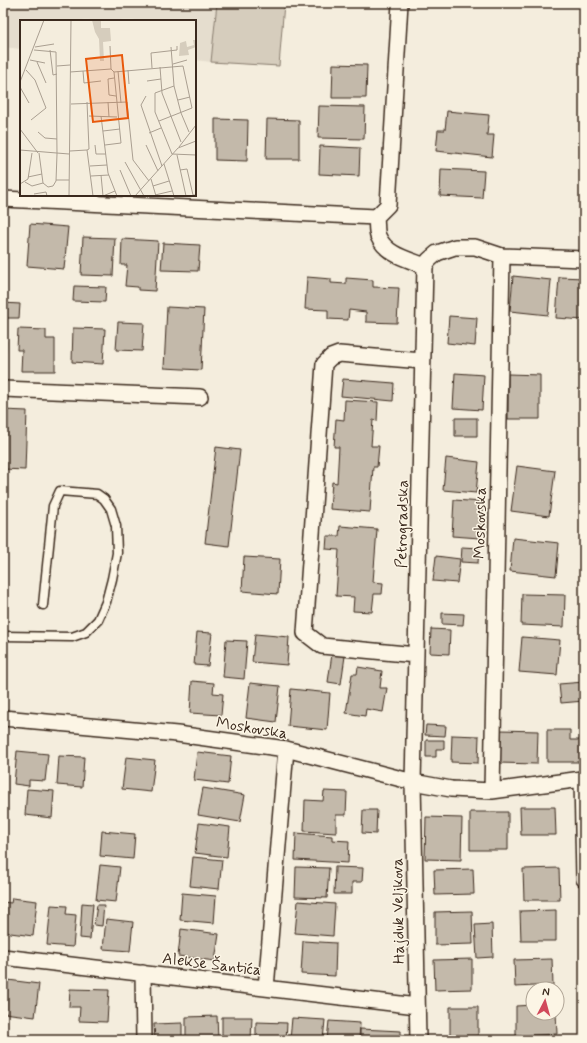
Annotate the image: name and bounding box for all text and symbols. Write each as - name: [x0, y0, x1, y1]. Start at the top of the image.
- inset map: [20, 20, 196, 196]
- street label: Petrogradska: [391, 479, 414, 568]
- street label: Moskovska: [469, 487, 492, 559]
- street label: Moskovska: [215, 712, 289, 744]
- street label: Hajduk Veljkova: [387, 858, 410, 964]
- street label: Alekse Šantića: [161, 948, 262, 981]
- north arrow: [525, 981, 565, 1021]
- text: N: [542, 985, 550, 999]

